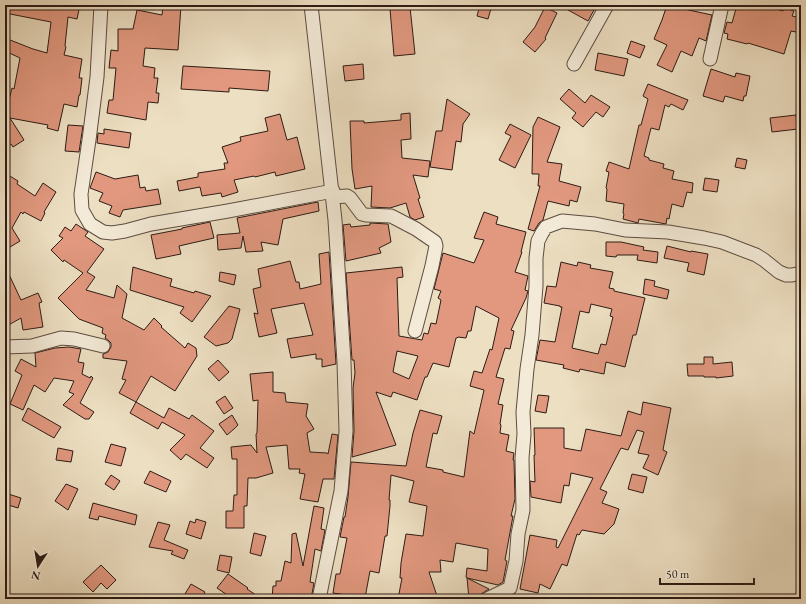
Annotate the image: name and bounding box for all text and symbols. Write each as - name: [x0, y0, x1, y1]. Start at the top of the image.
- north arrow: [18, 546, 58, 586]
- scale bar: [660, 560, 754, 586]
- text: 50 m: [666, 566, 690, 582]
- text: N: [30, 568, 42, 584]

